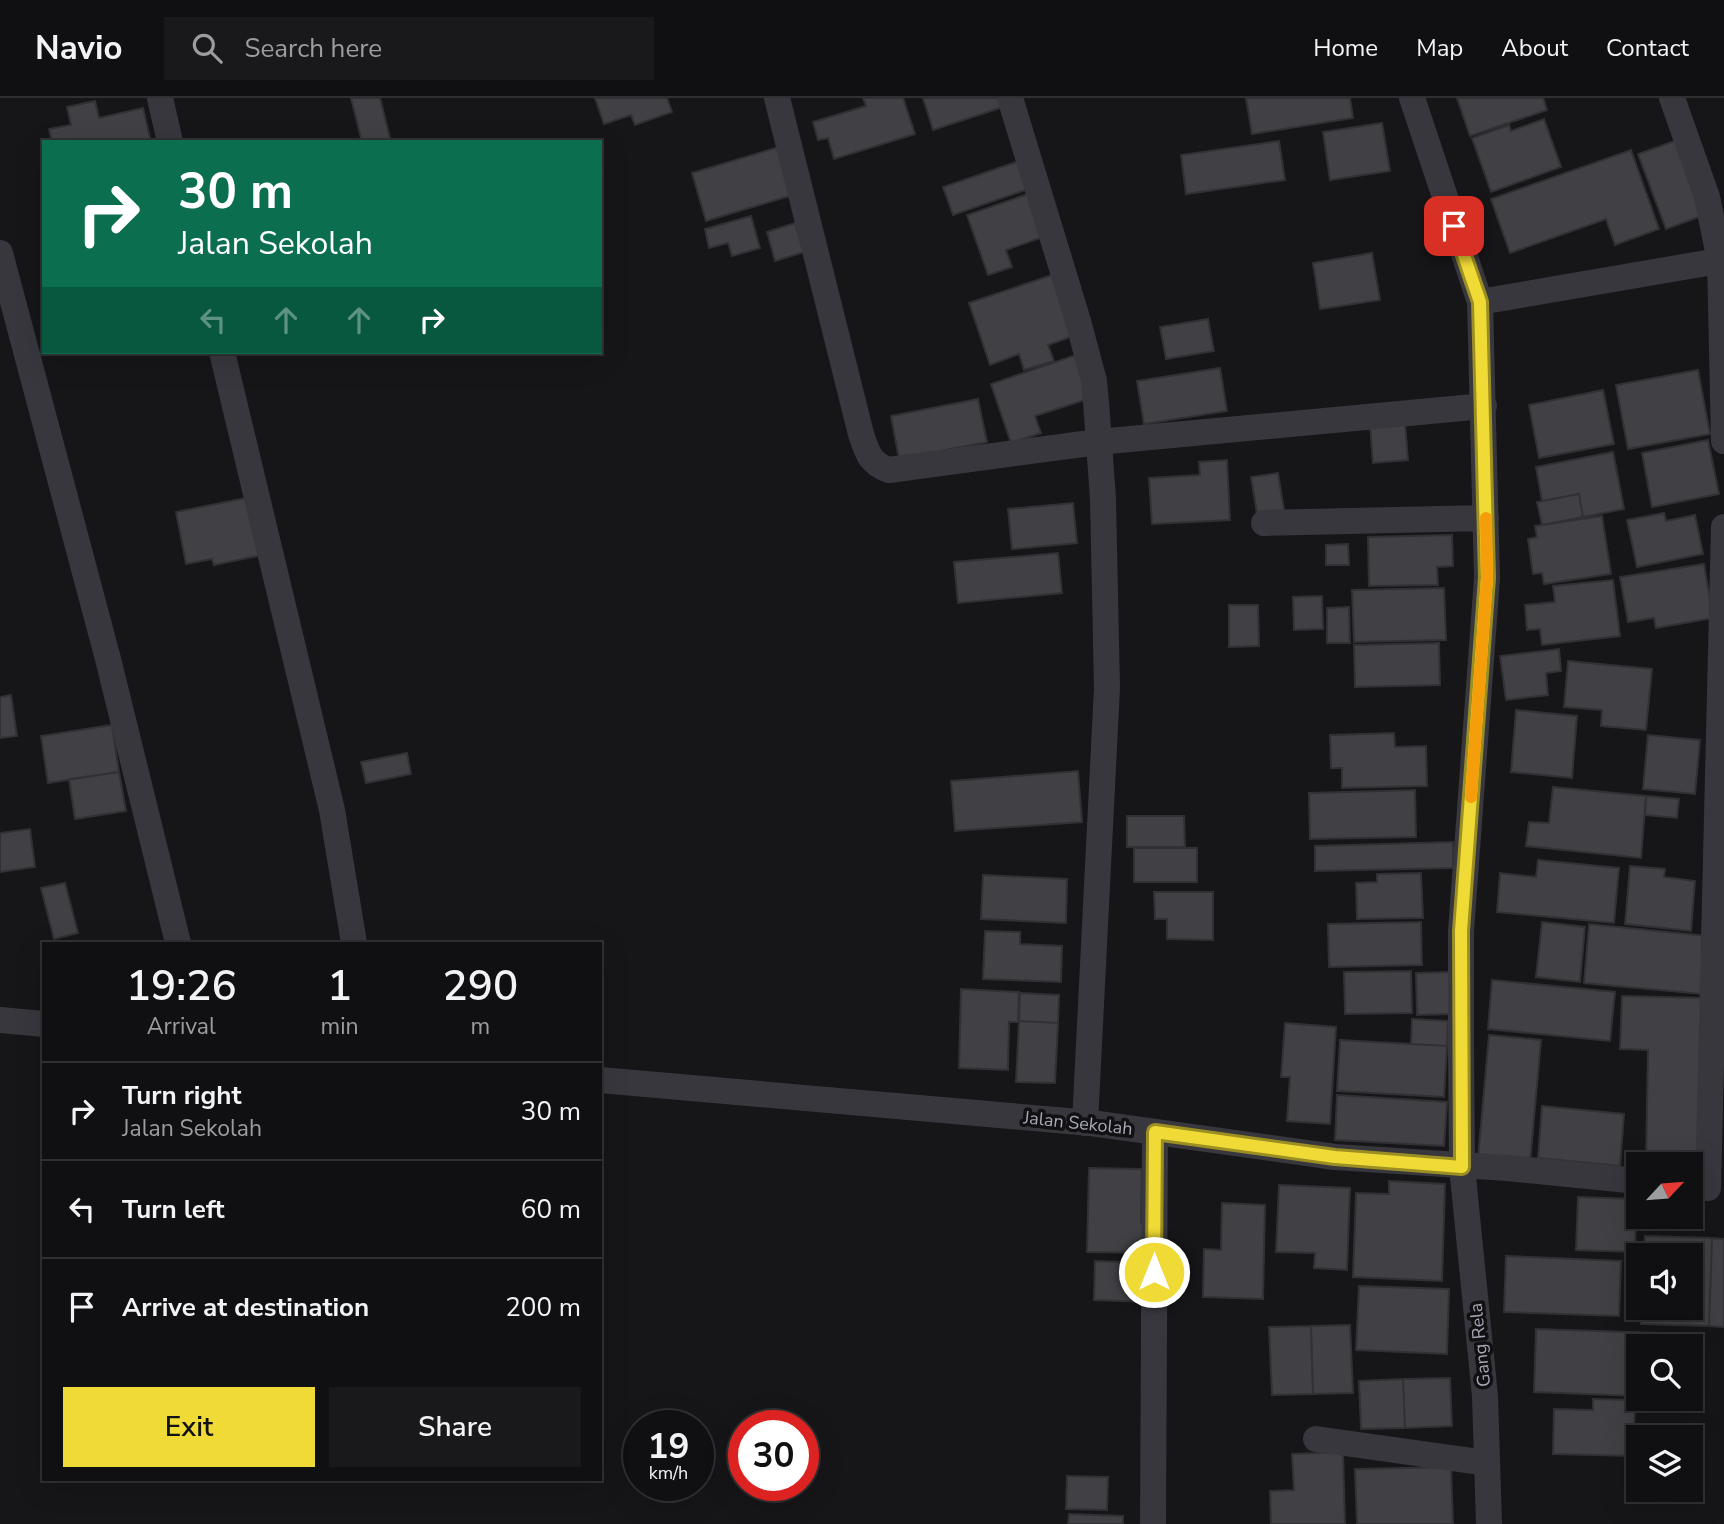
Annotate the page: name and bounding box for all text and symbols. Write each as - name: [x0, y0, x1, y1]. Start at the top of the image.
- search box: [164, 17, 654, 80]
- text: Navio: [35, 26, 122, 71]
- icon: search: [188, 29, 226, 67]
- text: Search here: [244, 31, 382, 66]
- text: Home: [1313, 32, 1378, 64]
- text: Map: [1416, 32, 1463, 64]
- text: About: [1501, 32, 1568, 64]
- text: Contact: [1606, 32, 1689, 64]
- text: 30 m: [178, 158, 293, 225]
- icon: right: [63, 168, 154, 259]
- pin: [1424, 196, 1484, 256]
- icon: arrive: [1435, 207, 1473, 245]
- text: Jalan Sekolah: [178, 222, 373, 265]
- icon: left: [194, 301, 232, 339]
- icon: ahead: [267, 301, 305, 339]
- icon: ahead: [340, 301, 378, 339]
- icon: right: [413, 301, 451, 339]
- text: 19:26: [126, 958, 237, 1015]
- text: 1: [327, 958, 352, 1015]
- text: 290: [442, 958, 518, 1015]
- text: Arrival: [147, 1011, 216, 1042]
- text: min: [321, 1011, 359, 1042]
- text: m: [470, 1011, 490, 1042]
- text: Turn right: [122, 1078, 241, 1113]
- icon: right: [63, 1092, 101, 1130]
- text: 30 m: [521, 1094, 581, 1129]
- street label: Jalan Sekolah: [1021, 1105, 1134, 1141]
- text: Jalan Sekolah: [122, 1113, 262, 1144]
- north arrow: [1626, 1152, 1703, 1228]
- map controls: [1626, 1152, 1703, 1502]
- icon: left: [63, 1190, 101, 1228]
- text: Turn left: [122, 1192, 225, 1227]
- text: 60 m: [521, 1192, 581, 1227]
- position arrow: [1117, 1235, 1191, 1309]
- button: sound: [1626, 1243, 1703, 1320]
- icon: arrive: [63, 1288, 101, 1326]
- text: Arrive at destination: [122, 1290, 369, 1325]
- text: 200 m: [505, 1290, 581, 1325]
- street label: Gang Rela: [1464, 1302, 1496, 1388]
- button: search: [1626, 1334, 1703, 1411]
- button: Exit: [63, 1387, 315, 1467]
- button: Share: [329, 1387, 581, 1467]
- speed limit sign: 30: [728, 1410, 819, 1501]
- text: 19: [647, 1423, 690, 1470]
- button: layers: [1626, 1425, 1703, 1502]
- text: km/h: [649, 1461, 688, 1485]

